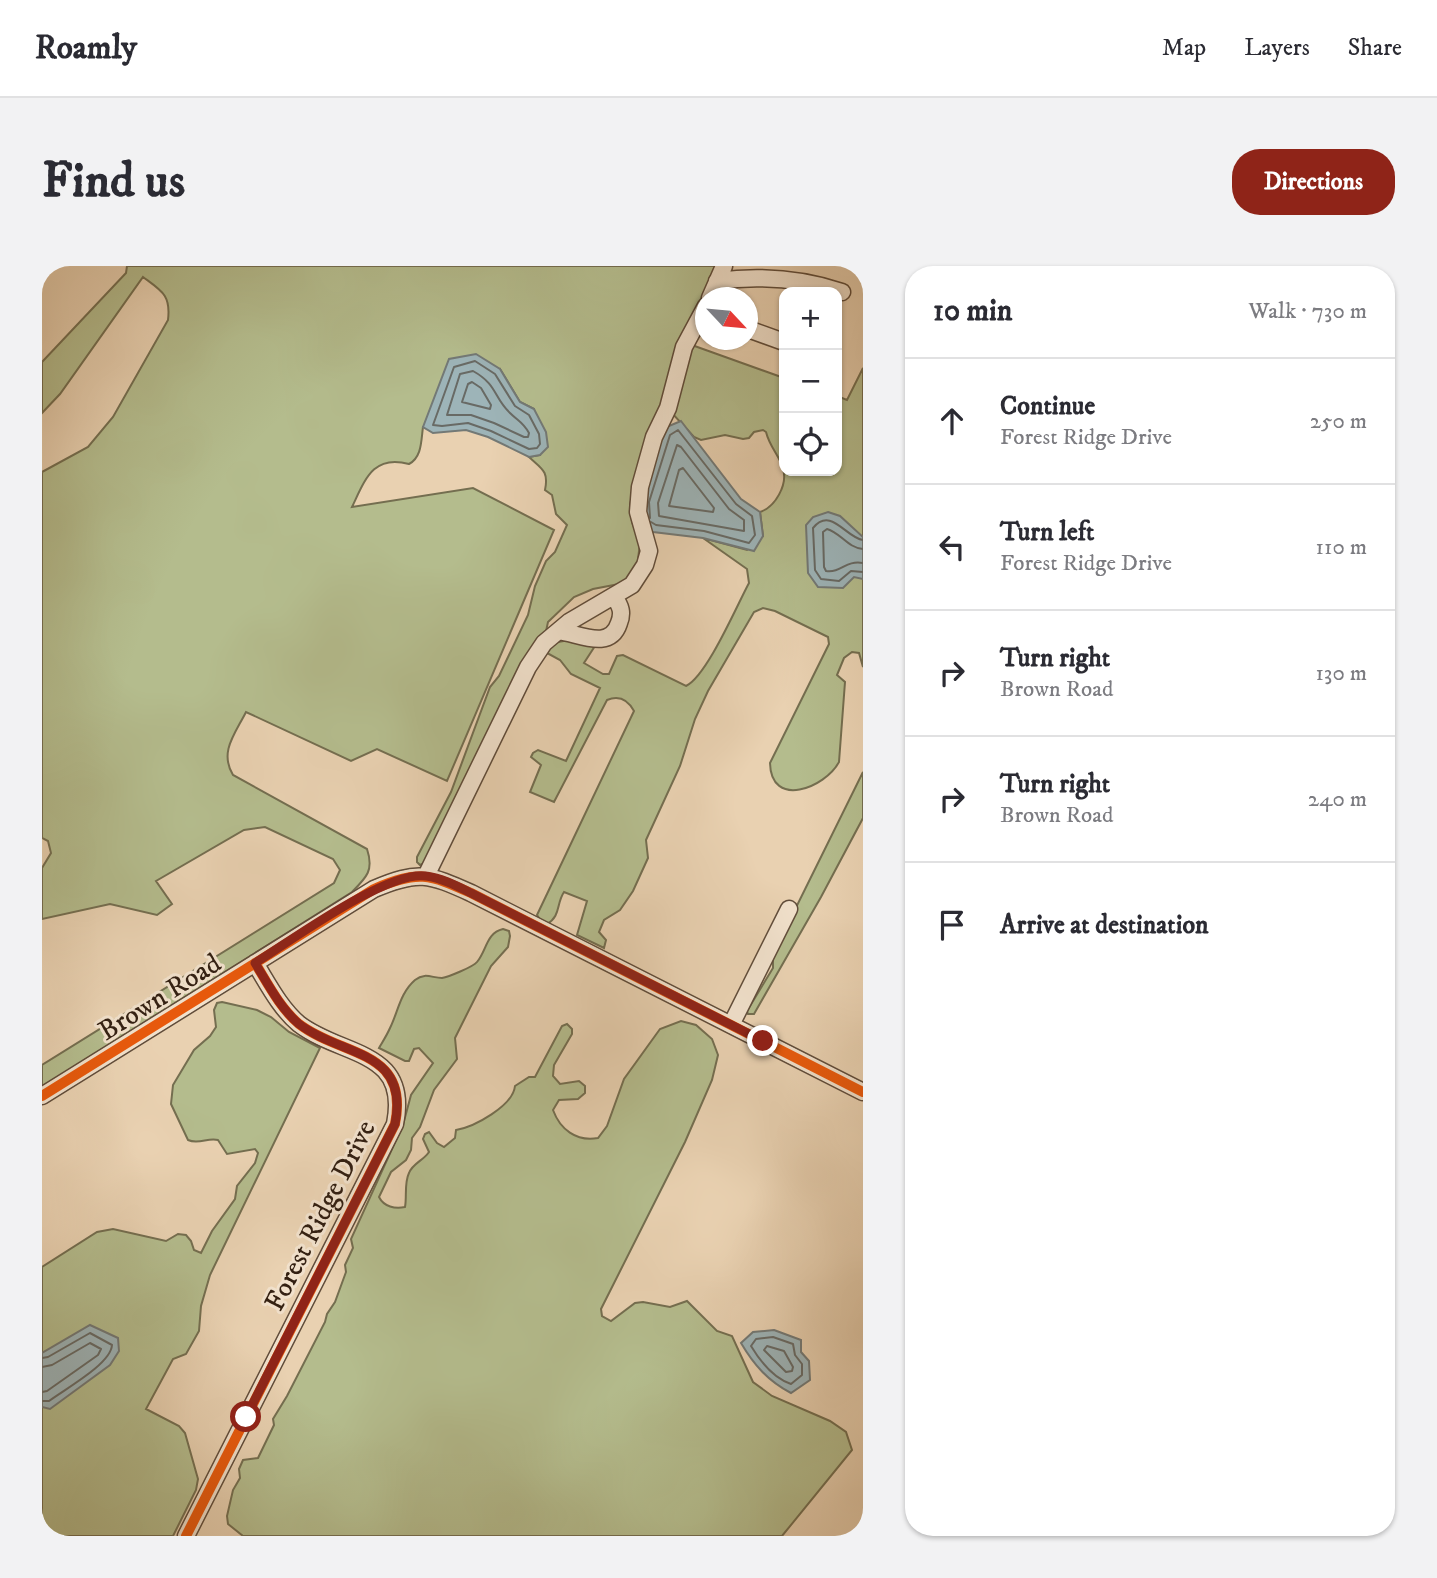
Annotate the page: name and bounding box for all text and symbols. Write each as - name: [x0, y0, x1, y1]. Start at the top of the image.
- text: Roamly: [35, 28, 137, 69]
- text: Map: [1162, 33, 1206, 63]
- text: Layers: [1244, 33, 1310, 63]
- text: Share: [1348, 33, 1402, 63]
- button: Directions: [1232, 149, 1395, 215]
- text: Find us: [42, 151, 185, 213]
- north arrow: [695, 287, 758, 350]
- map controls: [779, 287, 842, 476]
- button: +: [779, 287, 842, 350]
- text: 10 min: [933, 293, 1012, 330]
- text: Walk · 730 m: [1249, 297, 1367, 326]
- button: −: [779, 350, 842, 413]
- text: Continue: [1000, 390, 1095, 423]
- icon: ahead: [933, 402, 971, 440]
- text: 250 m: [1310, 407, 1367, 436]
- button: locate: [779, 413, 842, 476]
- text: Forest Ridge Drive: [1000, 423, 1172, 452]
- text: Turn left: [1000, 516, 1094, 549]
- icon: left: [933, 528, 971, 566]
- text: 110 m: [1316, 533, 1367, 562]
- text: Forest Ridge Drive: [1000, 549, 1172, 578]
- text: Turn right: [1000, 642, 1110, 675]
- icon: right: [933, 654, 971, 692]
- text: 130 m: [1315, 659, 1367, 688]
- text: Brown Road: [1000, 675, 1113, 704]
- text: Turn right: [1000, 768, 1110, 801]
- icon: right: [933, 780, 971, 818]
- text: 240 m: [1308, 785, 1367, 814]
- text: Brown Road: [1000, 801, 1113, 830]
- icon: arrive: [933, 906, 971, 944]
- text: Arrive at destination: [1000, 909, 1209, 942]
- street label: Brown Road: [92, 946, 228, 1049]
- route end: [747, 1025, 778, 1056]
- street label: Forest Ridge Drive: [257, 1114, 383, 1317]
- route start: [230, 1401, 261, 1432]

